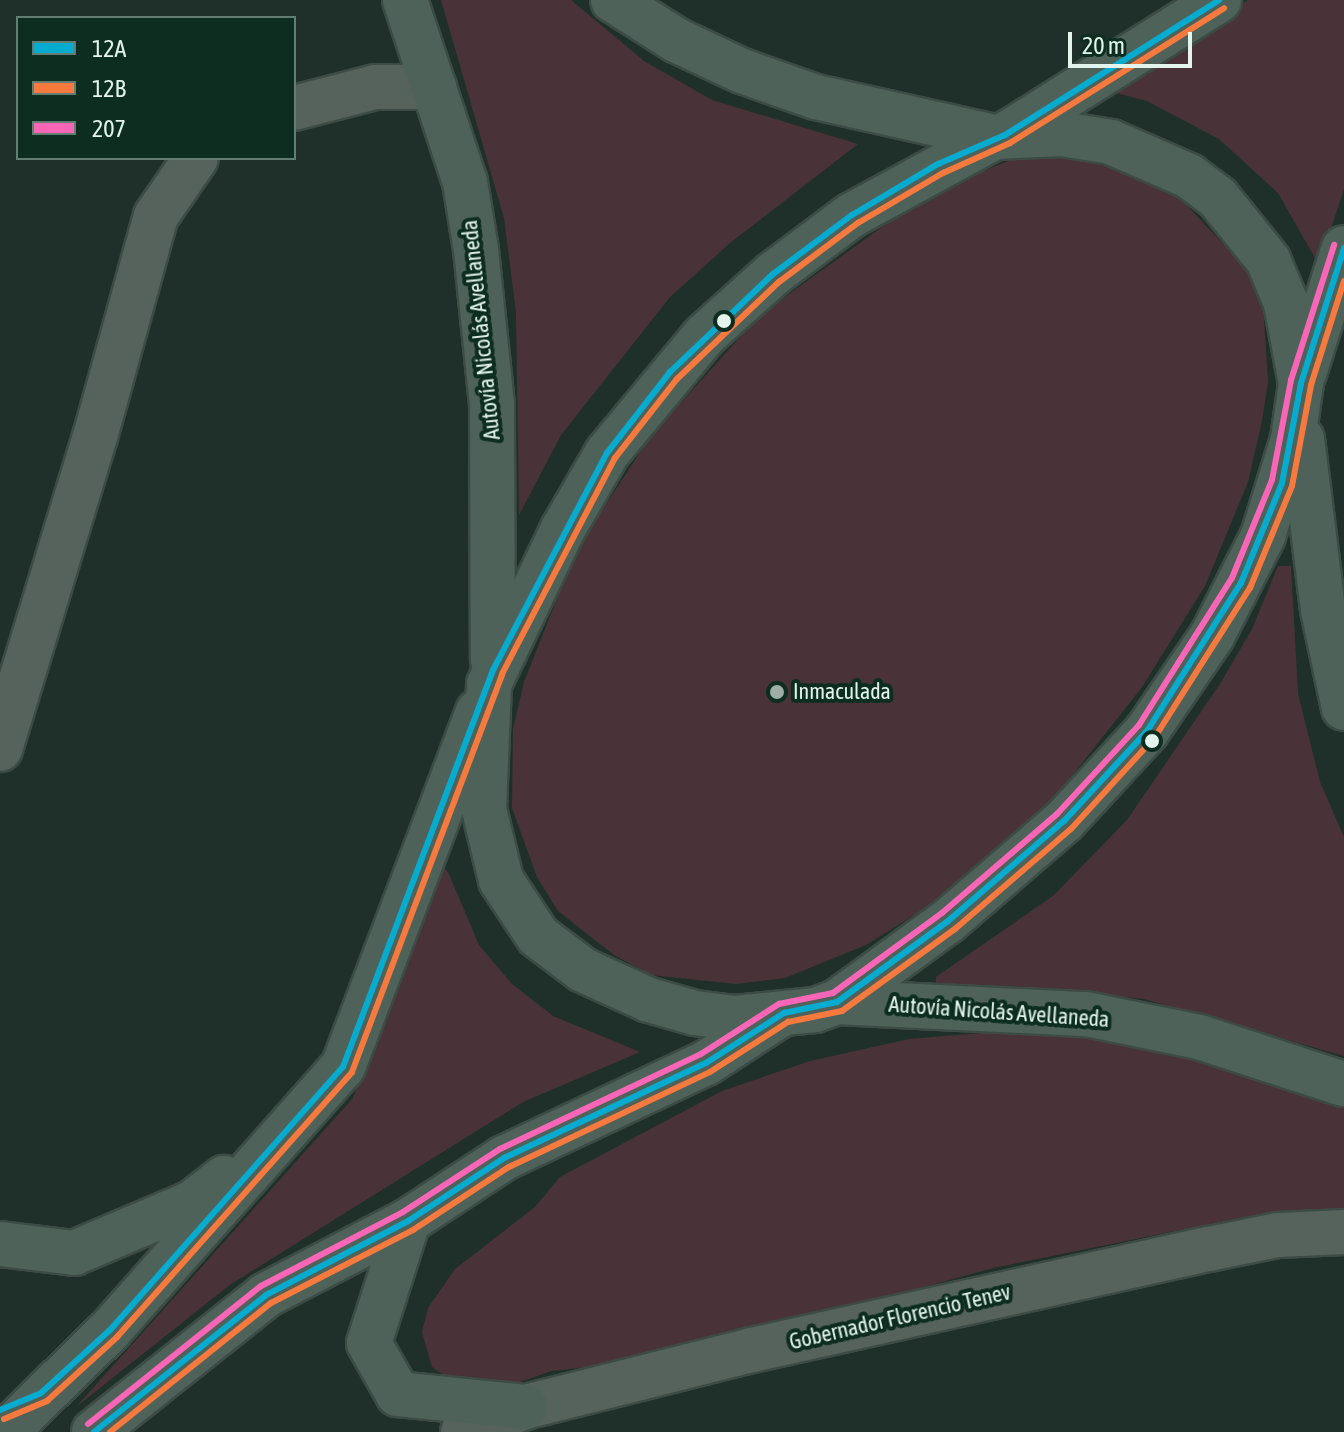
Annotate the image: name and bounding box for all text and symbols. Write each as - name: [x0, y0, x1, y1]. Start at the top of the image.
- legend: [16, 16, 296, 160]
- scale bar: [1072, 16, 1196, 66]
- text: 20 m: [1082, 32, 1125, 59]
- text: 12A: [92, 35, 126, 62]
- text: 12B: [92, 75, 126, 102]
- text: 207: [92, 115, 126, 142]
- street label: Autovía Nicolás Avellaneda: [456, 219, 506, 441]
- unlabelled marker: [716, 313, 732, 329]
- place label: Inmaculada: [793, 679, 891, 705]
- marker: Inmaculada: [768, 683, 786, 701]
- unlabelled marker: [1144, 733, 1160, 749]
- street label: Autovía Nicolás Avellaneda: [888, 991, 1110, 1033]
- street label: Gobernador Florencio Tenev: [787, 1279, 1013, 1355]

